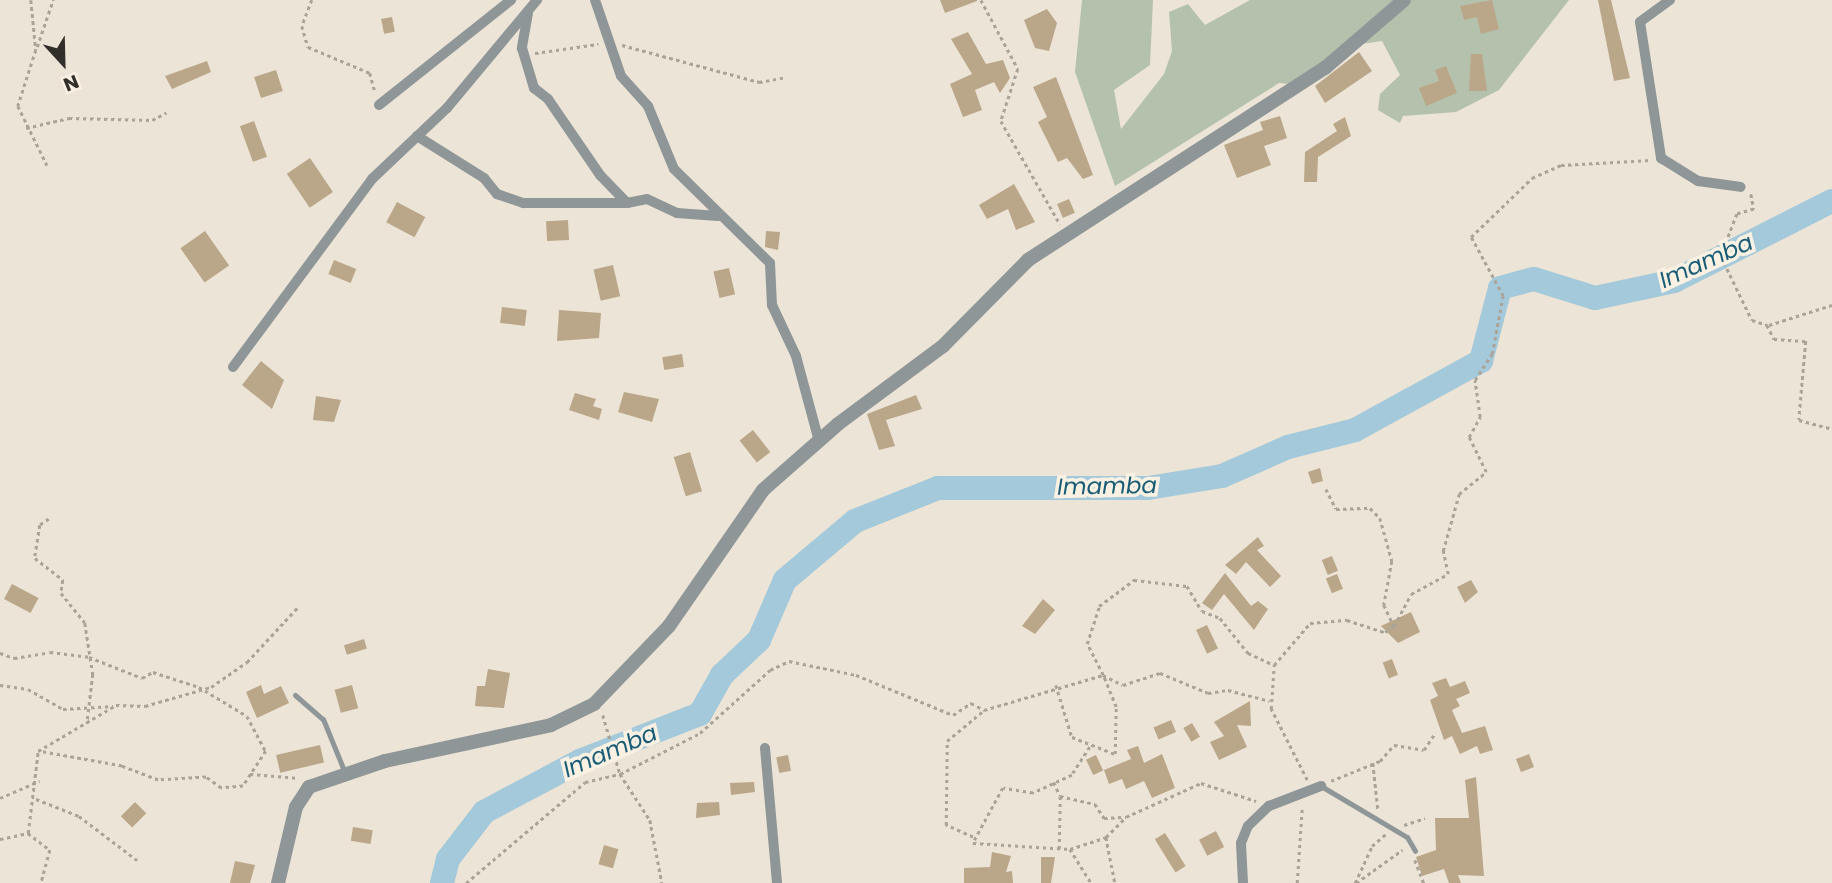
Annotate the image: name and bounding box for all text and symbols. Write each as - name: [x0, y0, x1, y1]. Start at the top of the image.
- north arrow: [28, 28, 98, 98]
- text: N: [59, 68, 83, 98]
- water label: Imamba: [1655, 228, 1757, 294]
- water label: Imamba: [1057, 471, 1157, 501]
- water label: Imamba: [559, 719, 661, 783]

